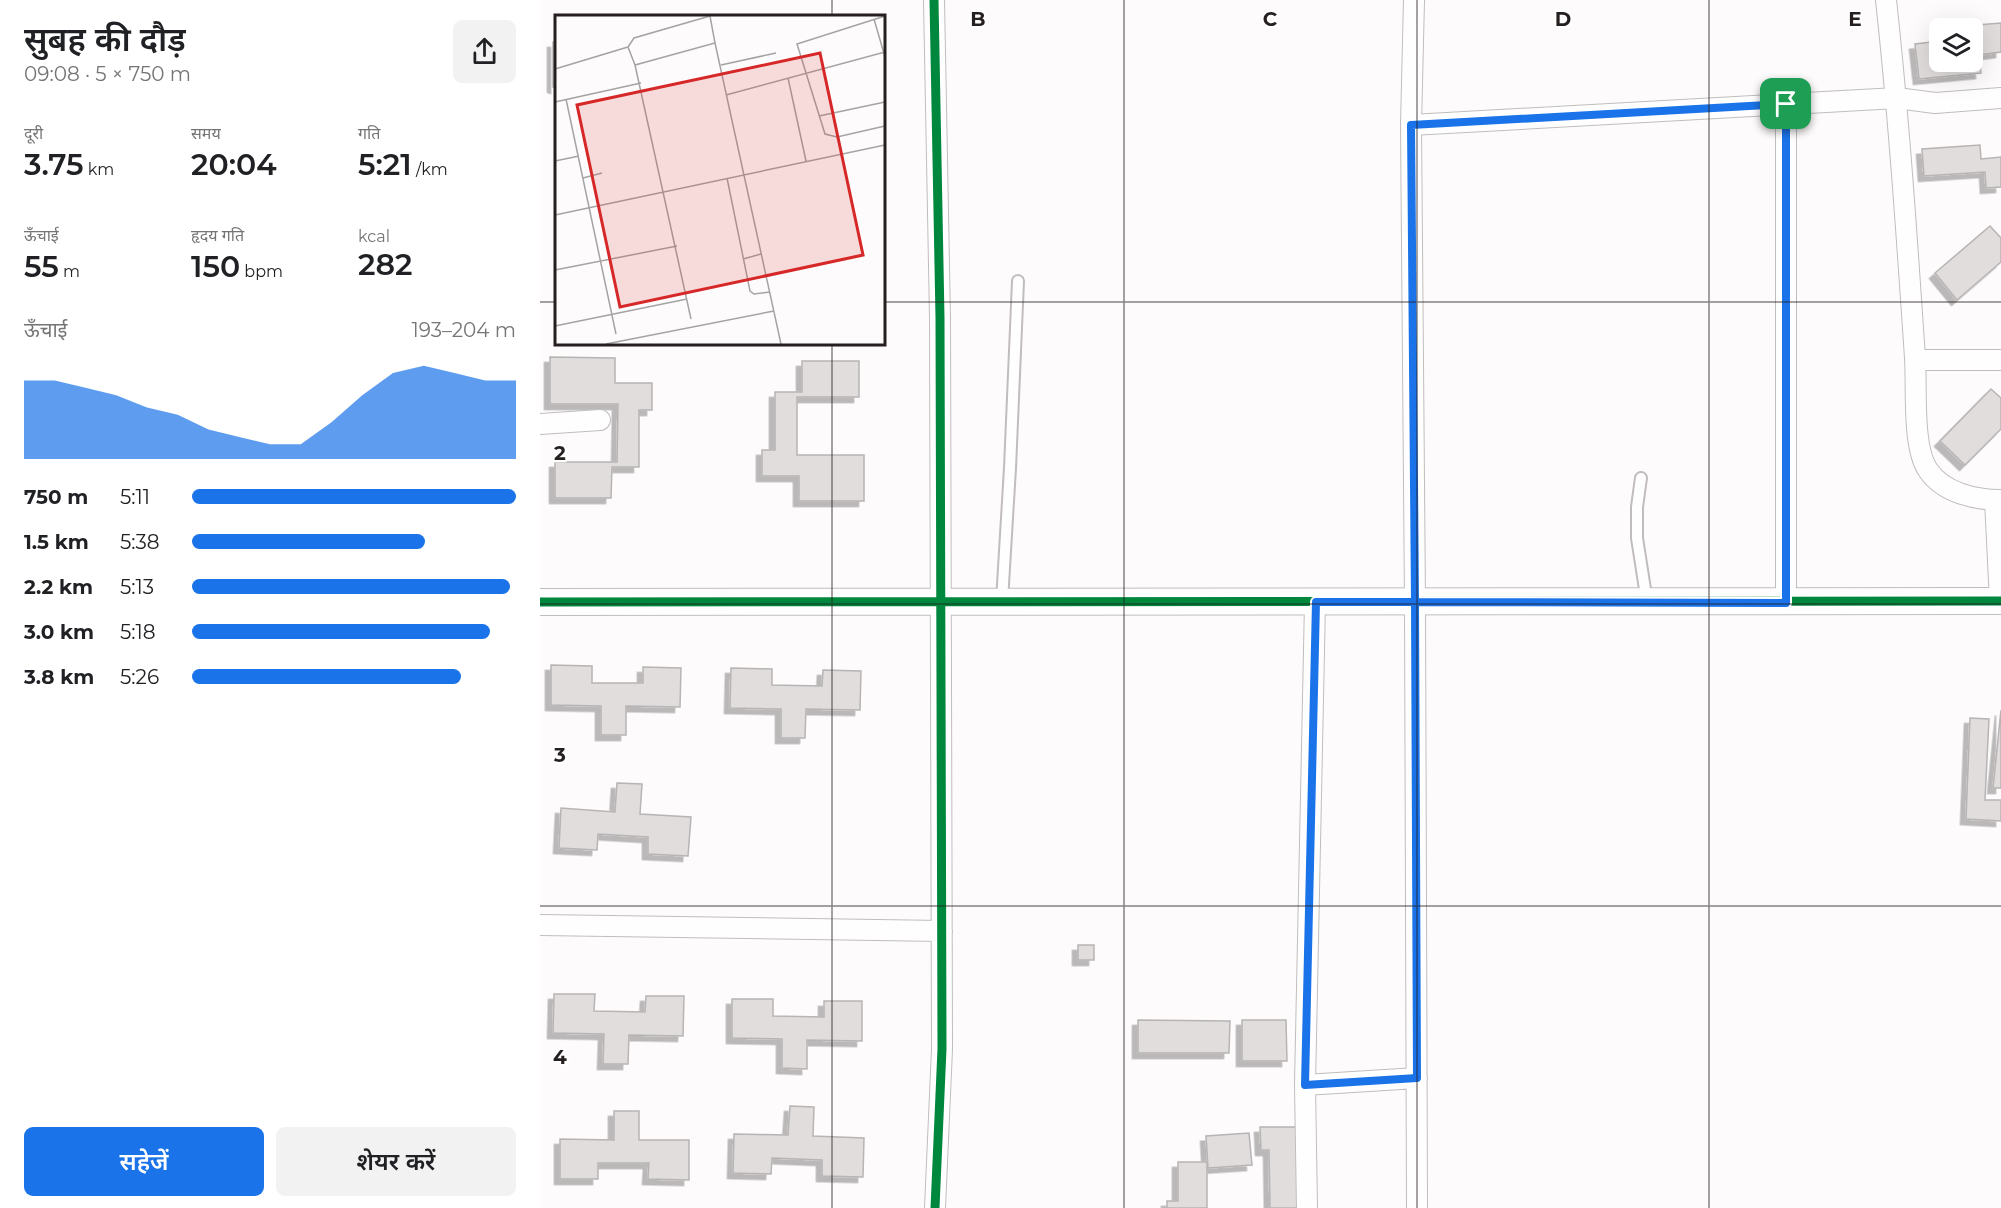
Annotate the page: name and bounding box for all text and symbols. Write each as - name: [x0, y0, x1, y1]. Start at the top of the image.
- text: B: [970, 7, 986, 31]
- text: C: [1263, 7, 1278, 31]
- text: D: [1555, 7, 1571, 31]
- text: E: [1848, 7, 1862, 31]
- inset map: [555, 15, 885, 345]
- map controls: [1929, 18, 1983, 72]
- button: layers: [1929, 18, 1983, 72]
- text: सुबह की दौड़: [24, 19, 186, 59]
- button: share: [453, 20, 516, 83]
- text: 09:08 · 5 × 750 m: [24, 62, 191, 86]
- pin: [1760, 78, 1811, 129]
- icon: arrive: [1769, 87, 1802, 120]
- text: दूरी: [24, 124, 43, 143]
- text: समय: [191, 124, 221, 143]
- text: गति: [358, 124, 380, 143]
- text: 3.75: [24, 146, 84, 183]
- text: 20:04: [191, 146, 277, 183]
- text: 5:21: [358, 146, 412, 183]
- text: km: [84, 160, 114, 179]
- text: /km: [412, 160, 448, 179]
- text: ऊँचाई: [24, 226, 59, 245]
- text: हृदय गति: [191, 226, 244, 245]
- text: kcal: [358, 227, 390, 246]
- text: 282: [358, 246, 412, 283]
- text: 55: [24, 248, 59, 285]
- text: 150: [191, 248, 240, 285]
- text: m: [59, 262, 80, 281]
- text: bpm: [240, 262, 283, 281]
- text: ऊँचाई: [24, 318, 67, 342]
- text: 193–204 m: [412, 318, 516, 342]
- text: 2: [554, 441, 566, 465]
- text: 750 m: [24, 485, 88, 509]
- text: 5:11: [120, 485, 150, 509]
- text: 1.5 km: [24, 530, 89, 554]
- text: 5:38: [120, 530, 160, 554]
- text: 2.2 km: [24, 575, 93, 599]
- text: 5:13: [120, 575, 154, 599]
- text: 3.0 km: [24, 620, 94, 644]
- text: 5:18: [120, 620, 156, 644]
- text: 3.8 km: [24, 665, 94, 689]
- text: 5:26: [120, 665, 159, 689]
- text: 3: [553, 743, 566, 767]
- text: 4: [553, 1045, 567, 1069]
- button: सहेजें: [24, 1127, 264, 1196]
- button: शेयर करें: [276, 1127, 516, 1196]

